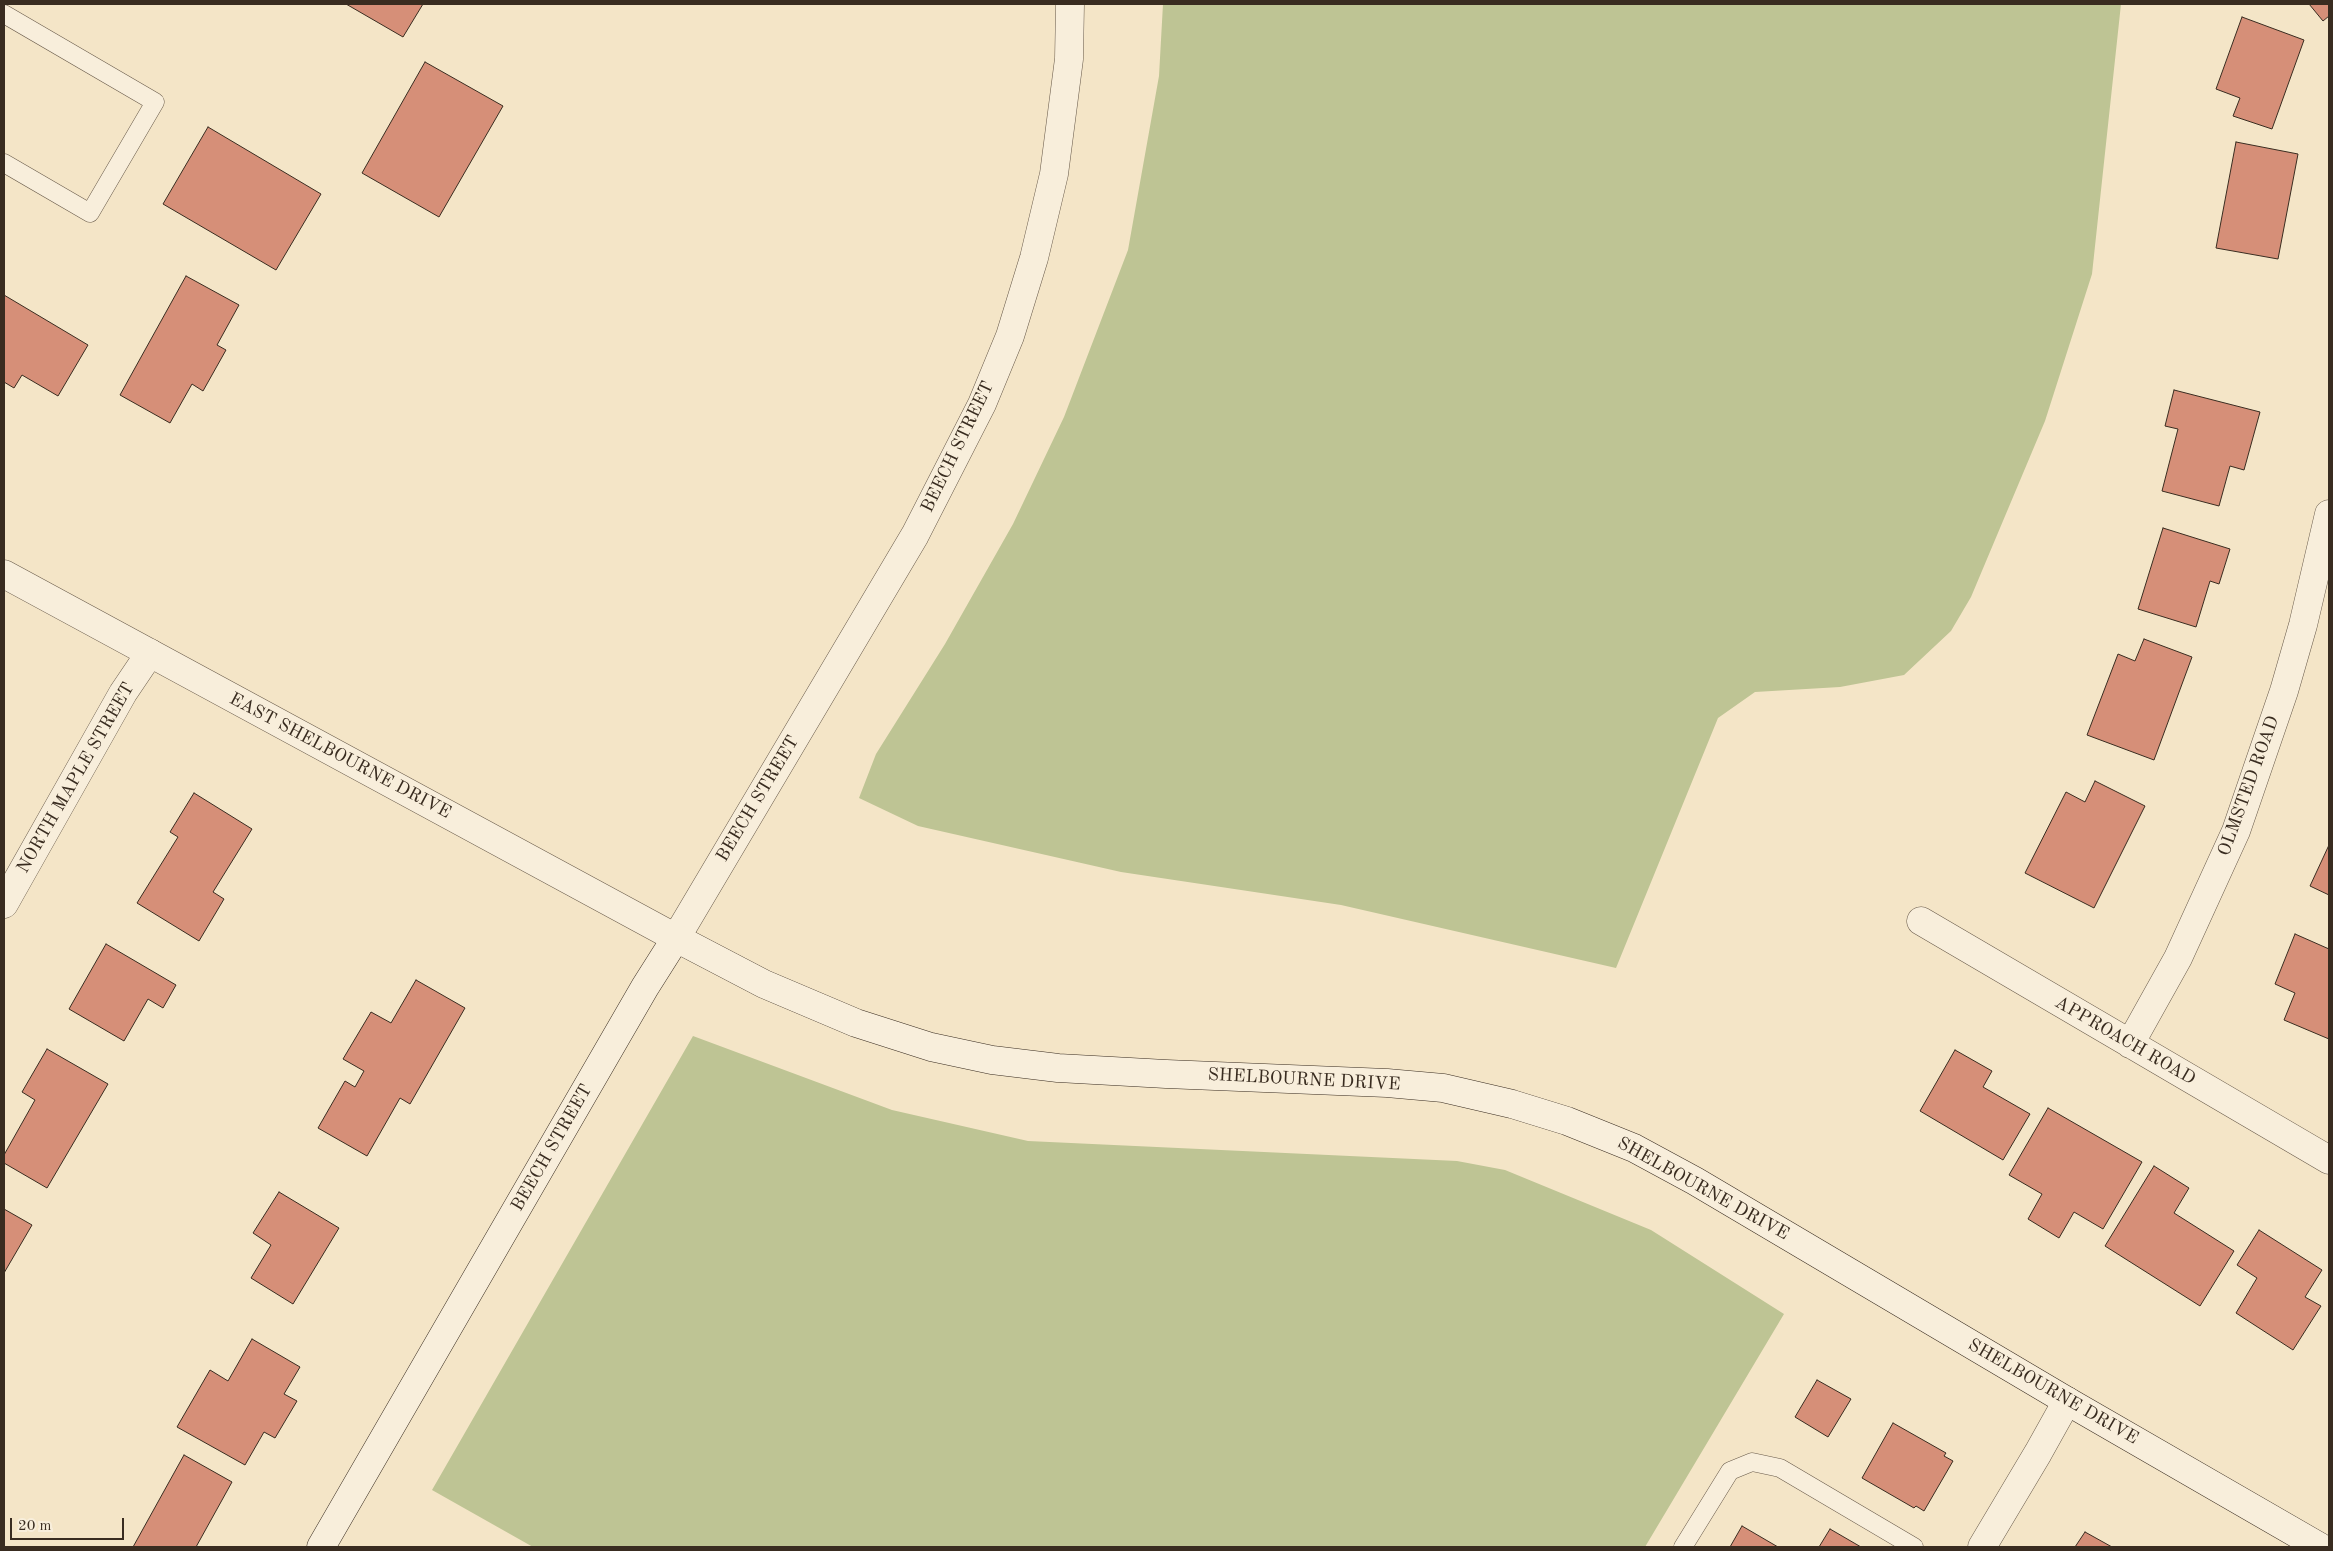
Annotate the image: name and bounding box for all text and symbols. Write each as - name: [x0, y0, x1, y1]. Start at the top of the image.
- street label: BEECH STREET: [917, 378, 999, 516]
- street label: NORTH MAPLE STREET: [12, 679, 140, 877]
- street label: EAST SHELBOURNE DRIVE: [225, 688, 455, 824]
- street label: OLMSTED ROAD: [2214, 713, 2284, 859]
- street label: BEECH STREET: [712, 732, 804, 866]
- street label: APPROACH ROAD: [2051, 992, 2199, 1090]
- street label: SHELBOURNE DRIVE: [1207, 1064, 1401, 1096]
- street label: BEECH STREET: [507, 1081, 597, 1215]
- street label: SHELBOURNE DRIVE: [1613, 1133, 1793, 1245]
- street label: SHELBOURNE DRIVE: [1964, 1334, 2142, 1450]
- scale bar: [12, 1508, 126, 1540]
- text: 20 m: [18, 1519, 52, 1534]

